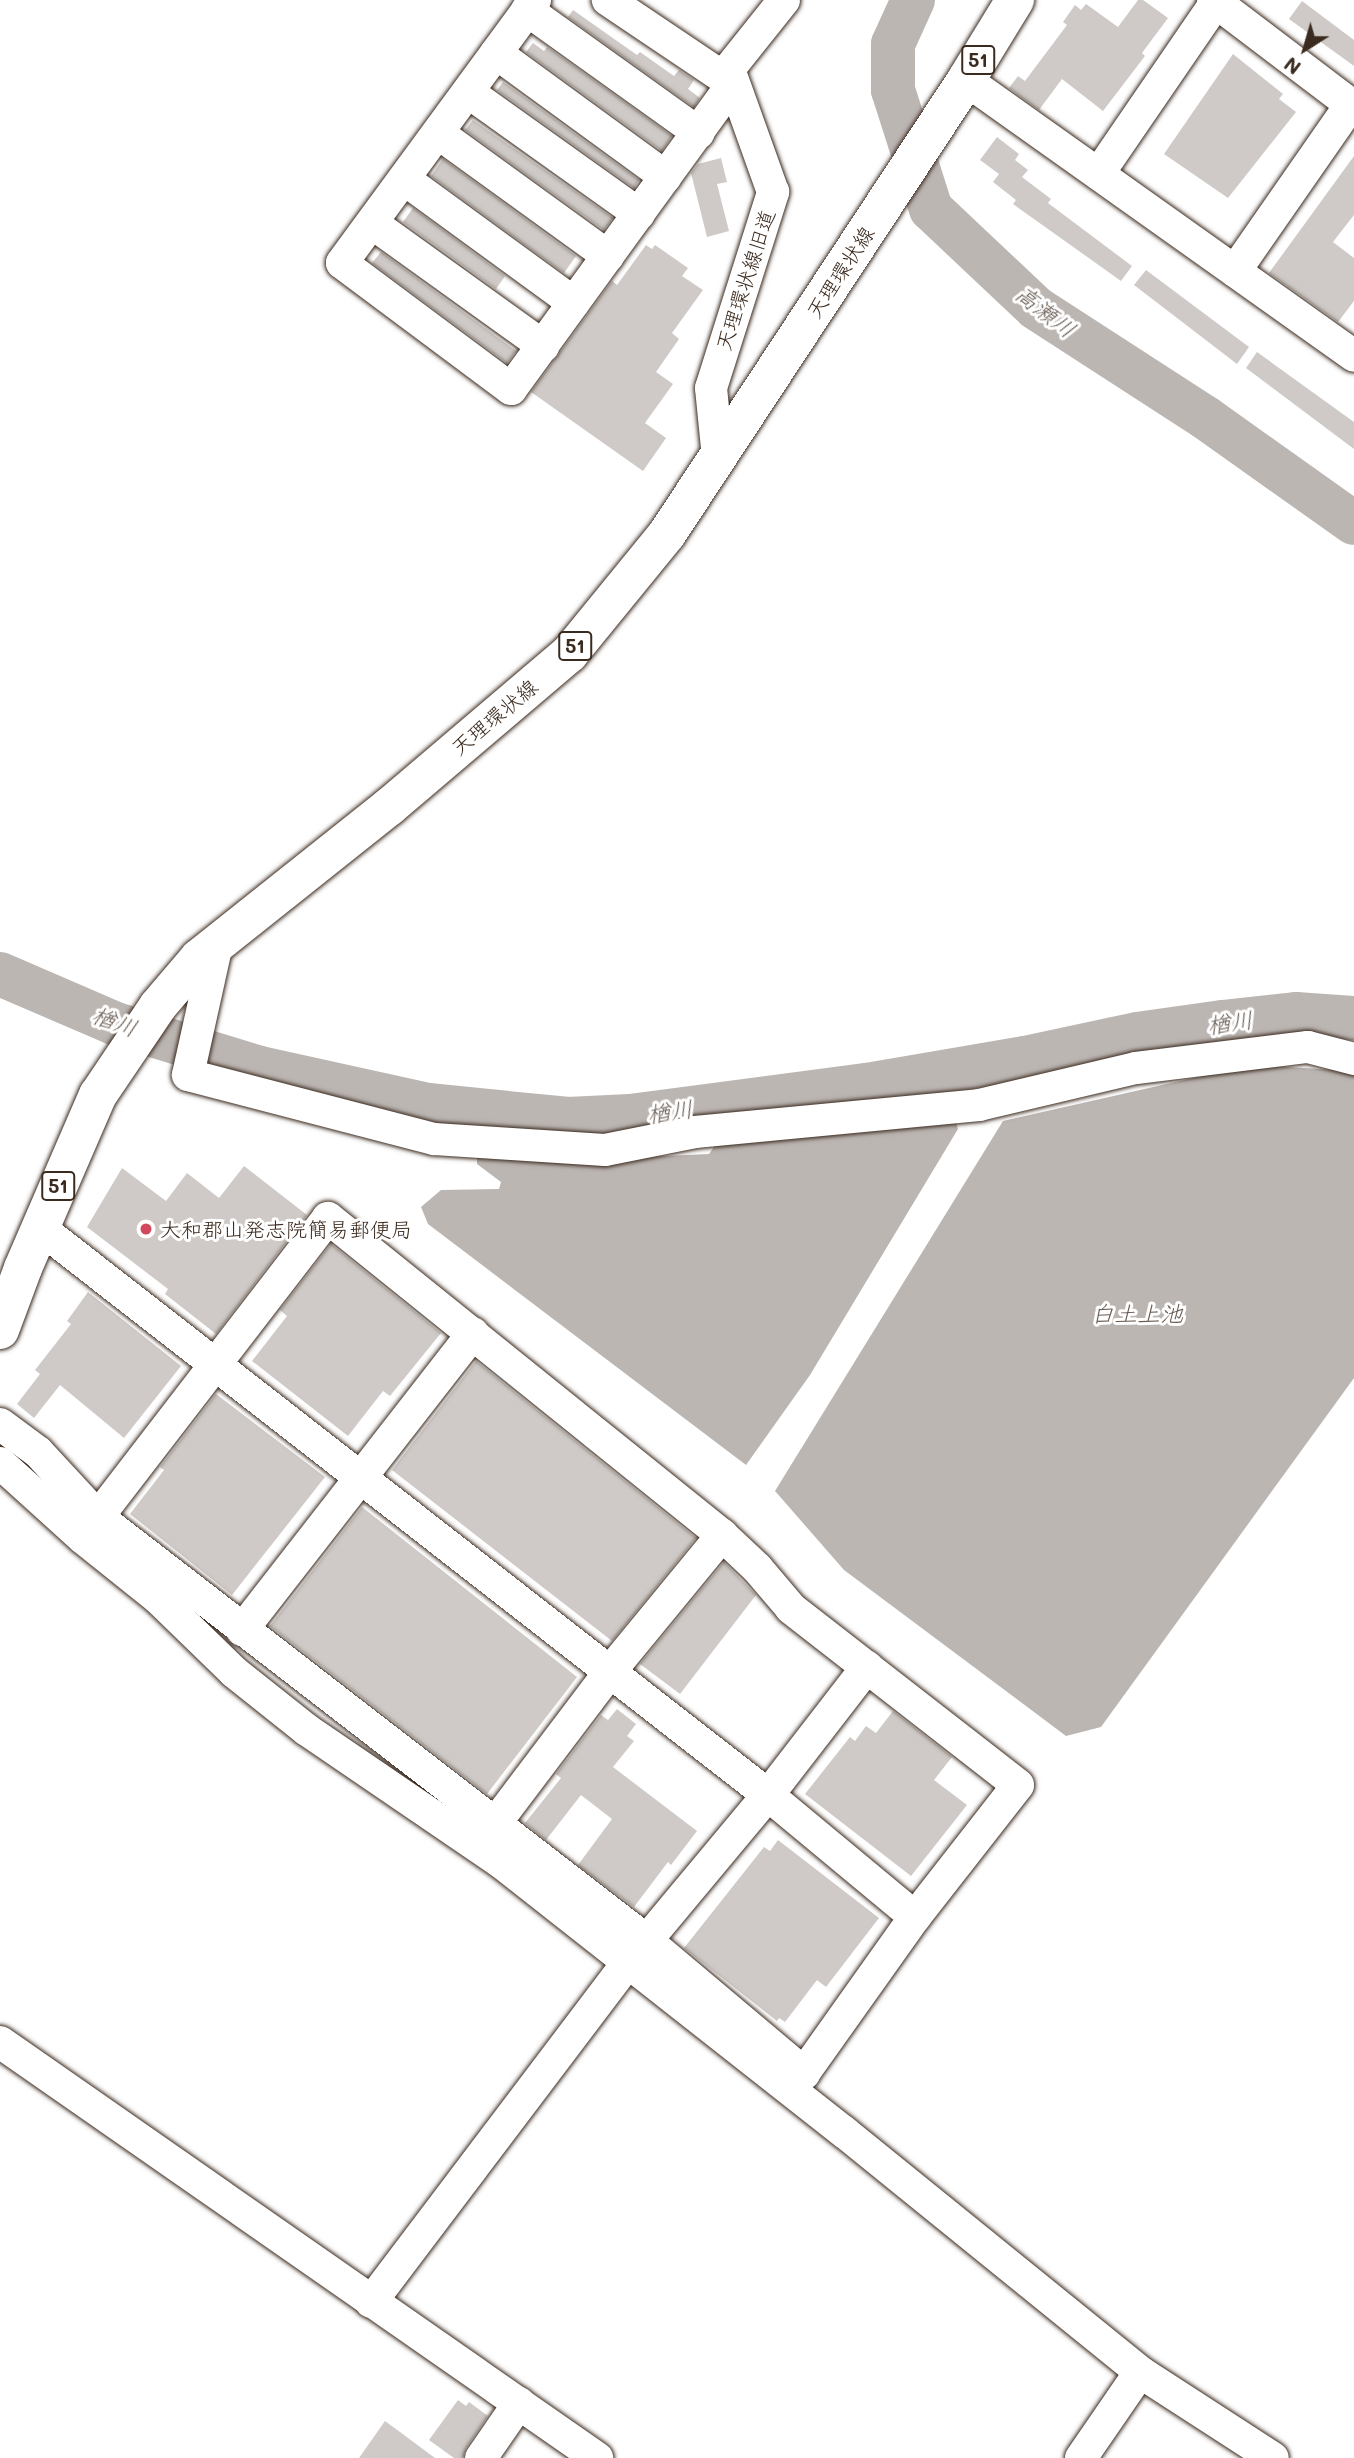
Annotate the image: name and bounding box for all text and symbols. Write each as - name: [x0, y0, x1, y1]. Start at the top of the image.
- north arrow: [1270, 14, 1340, 84]
- road number: 51: [960, 44, 996, 76]
- text: N: [1279, 52, 1305, 80]
- street label: 天理環状線旧道: [710, 206, 780, 354]
- street label: 天理環状線: [801, 221, 879, 323]
- water label: 高瀬川: [1010, 279, 1082, 343]
- road number: 51: [558, 631, 592, 662]
- street label: 天理環状線: [446, 674, 542, 760]
- water label: 楢川: [89, 1000, 141, 1042]
- water label: 楢川: [1205, 1005, 1255, 1039]
- water label: 楢川: [645, 1094, 695, 1128]
- road number: 51: [41, 1170, 76, 1202]
- place label: 大和郡山発志院簡易郵便局: [160, 1216, 412, 1242]
- marker: 大和郡山発志院簡易郵便局: [138, 1221, 154, 1237]
- water label: 白土上池: [1091, 1299, 1183, 1327]

